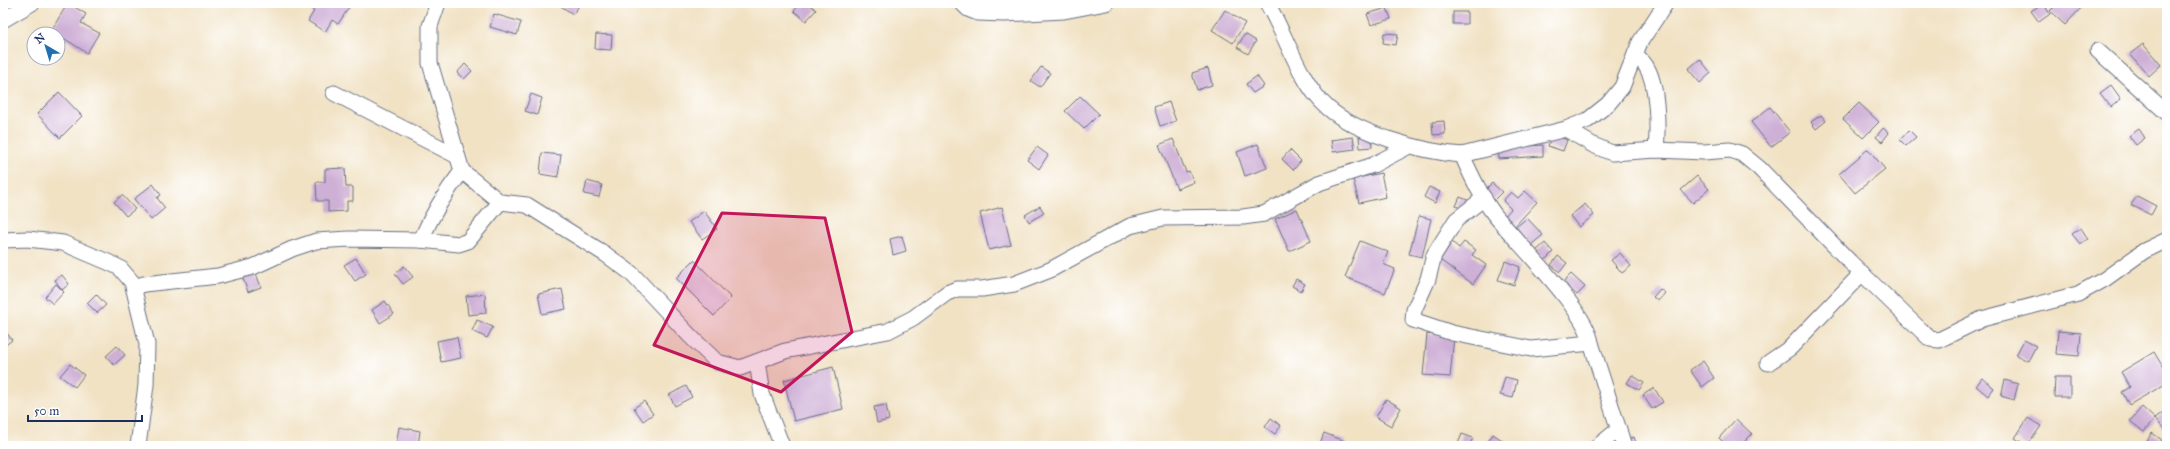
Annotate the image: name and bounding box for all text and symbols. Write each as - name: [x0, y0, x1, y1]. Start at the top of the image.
- north arrow: [26, 26, 66, 66]
- text: N: [32, 30, 48, 47]
- scale bar: [28, 397, 142, 423]
- text: 50 m: [34, 404, 59, 418]

